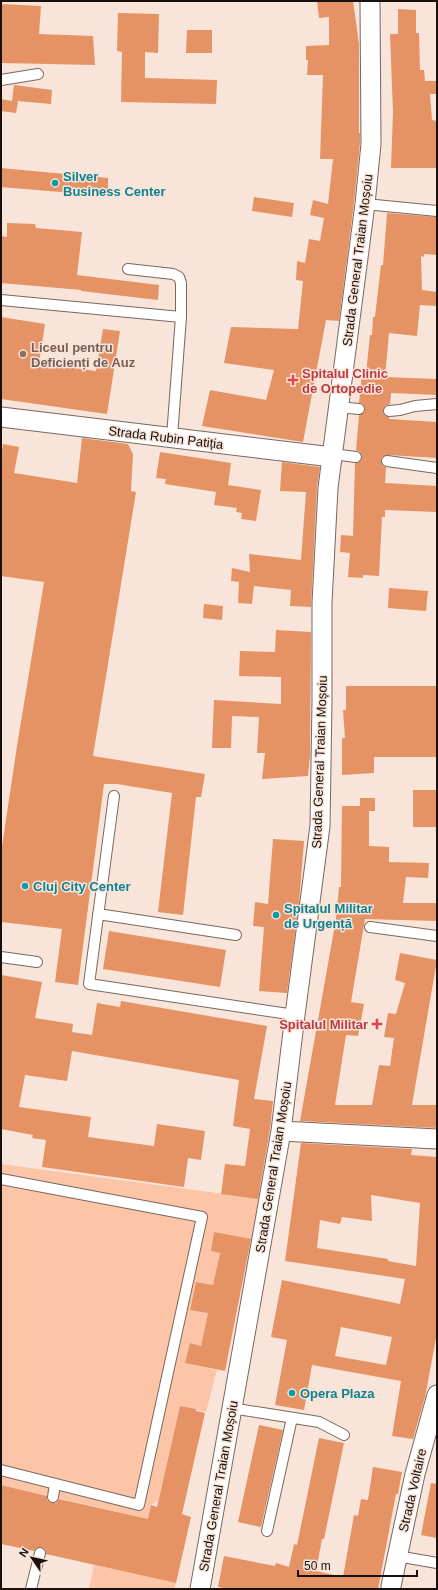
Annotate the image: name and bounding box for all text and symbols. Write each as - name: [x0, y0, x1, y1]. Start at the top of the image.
- place label: Silver Business Center: [63, 169, 166, 199]
- street label: Strada General Traian Moșoiu: [339, 173, 376, 347]
- marker: Silver Business Center: [50, 178, 60, 188]
- place label: Liceul pentru Deficienți de Auz: [31, 340, 136, 370]
- marker: Liceul pentru Deficienți de Auz: [18, 349, 28, 359]
- place label: Spitalul Clinic de Ortopedie: [302, 366, 388, 396]
- marker: Spitalul Clinic de Ortopedie: [287, 374, 299, 386]
- street label: Strada Rubin Patiția: [108, 423, 225, 452]
- street label: Strada General Traian Moșoiu: [309, 675, 330, 849]
- place label: Cluj City Center: [33, 879, 131, 894]
- marker: Cluj City Center: [20, 881, 30, 891]
- place label: Spitalul Militar de Urgență: [284, 901, 373, 931]
- marker: Spitalul Militar de Urgență: [271, 910, 281, 920]
- place label: Spitalul Militar: [279, 1017, 368, 1032]
- marker: Spitalul Militar: [371, 1018, 383, 1030]
- street label: Strada General Traian Moșoiu: [253, 1080, 294, 1254]
- place label: Opera Plaza: [300, 1386, 375, 1401]
- marker: Opera Plaza: [287, 1388, 297, 1398]
- street label: Strada General Traian Moșoiu: [196, 1399, 241, 1573]
- street label: Strada Voltaire: [396, 1447, 429, 1533]
- north arrow: [12, 1538, 52, 1578]
- text: N: [17, 1546, 31, 1559]
- scale bar: [298, 1552, 417, 1578]
- text: 50 m: [304, 1559, 331, 1573]

